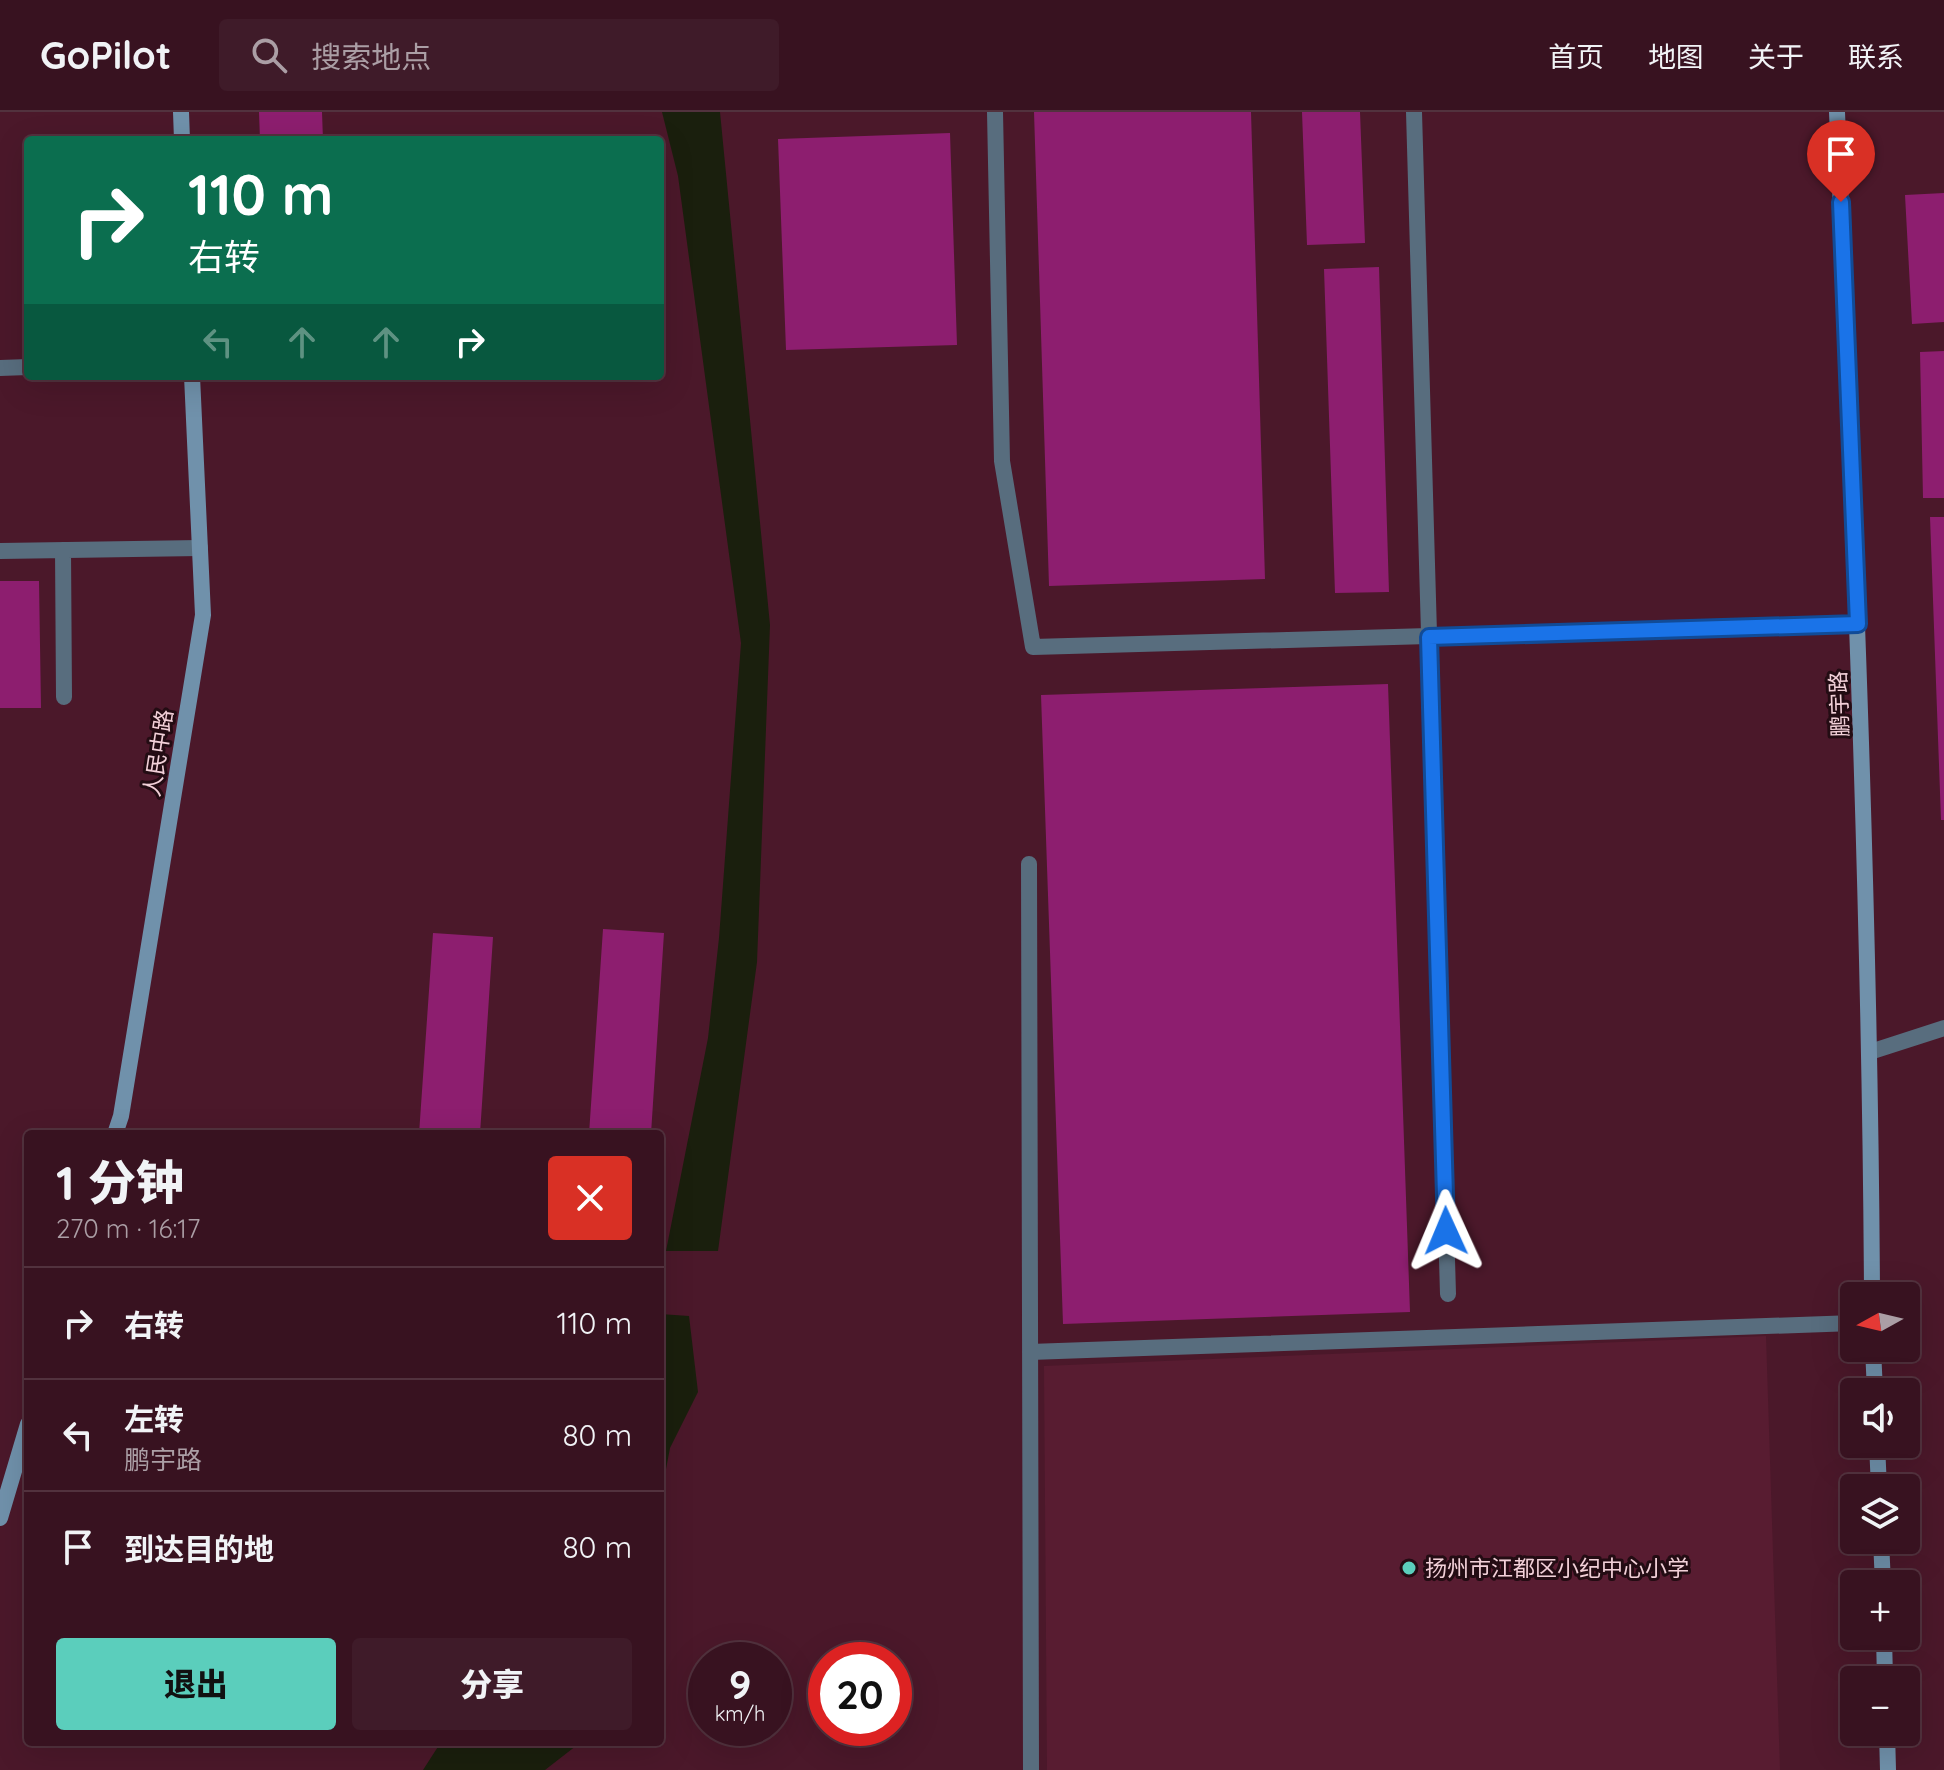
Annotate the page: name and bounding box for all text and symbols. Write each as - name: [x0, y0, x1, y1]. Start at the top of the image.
- search box: [219, 19, 779, 91]
- text: GoPilot: [40, 31, 171, 79]
- icon: search: [247, 33, 291, 77]
- text: 搜索地点: [311, 38, 431, 76]
- text: 首页: [1548, 39, 1604, 74]
- text: 地图: [1648, 39, 1704, 74]
- text: 关于: [1748, 39, 1804, 74]
- text: 联系: [1848, 39, 1904, 74]
- pin: [1807, 120, 1875, 202]
- icon: arrive: [1819, 132, 1863, 176]
- text: 110 m: [188, 159, 333, 229]
- icon: right: [56, 168, 160, 272]
- text: 右转: [188, 234, 260, 279]
- icon: left: [196, 320, 240, 364]
- icon: ahead: [280, 320, 324, 364]
- icon: ahead: [364, 320, 408, 364]
- icon: right: [448, 320, 492, 364]
- street label: 鹏宇路: [1824, 671, 1854, 737]
- street label: 人民中路: [137, 707, 179, 799]
- text: 1 分钟: [56, 1152, 184, 1212]
- button: close: [548, 1156, 632, 1240]
- position arrow: [1404, 1189, 1488, 1273]
- text: 270 m · 16:17: [56, 1212, 200, 1245]
- north arrow: [1840, 1282, 1920, 1362]
- map controls: [1840, 1282, 1920, 1746]
- icon: right: [56, 1301, 100, 1345]
- text: 110 m: [556, 1304, 632, 1342]
- text: 右转: [124, 1306, 184, 1344]
- button: sound: [1840, 1378, 1920, 1458]
- text: 左转: [124, 1400, 184, 1438]
- icon: left: [56, 1413, 100, 1457]
- text: 80 m: [562, 1416, 632, 1454]
- text: 鹏宇路: [124, 1443, 202, 1476]
- button: layers: [1840, 1474, 1920, 1554]
- icon: arrive: [56, 1525, 100, 1569]
- text: 80 m: [562, 1528, 632, 1566]
- text: 到达目的地: [124, 1530, 274, 1568]
- place label: 扬州市江都区小纪中心小学: [1425, 1554, 1689, 1582]
- marker: 扬州市江都区小纪中心小学: [1400, 1559, 1418, 1577]
- button: +: [1840, 1570, 1920, 1650]
- button: 退出: [56, 1638, 336, 1730]
- button: 分享: [352, 1638, 632, 1730]
- speed limit sign: 20: [808, 1642, 912, 1746]
- text: 9: [729, 1659, 751, 1709]
- button: −: [1840, 1666, 1920, 1746]
- text: km/h: [715, 1701, 765, 1726]

